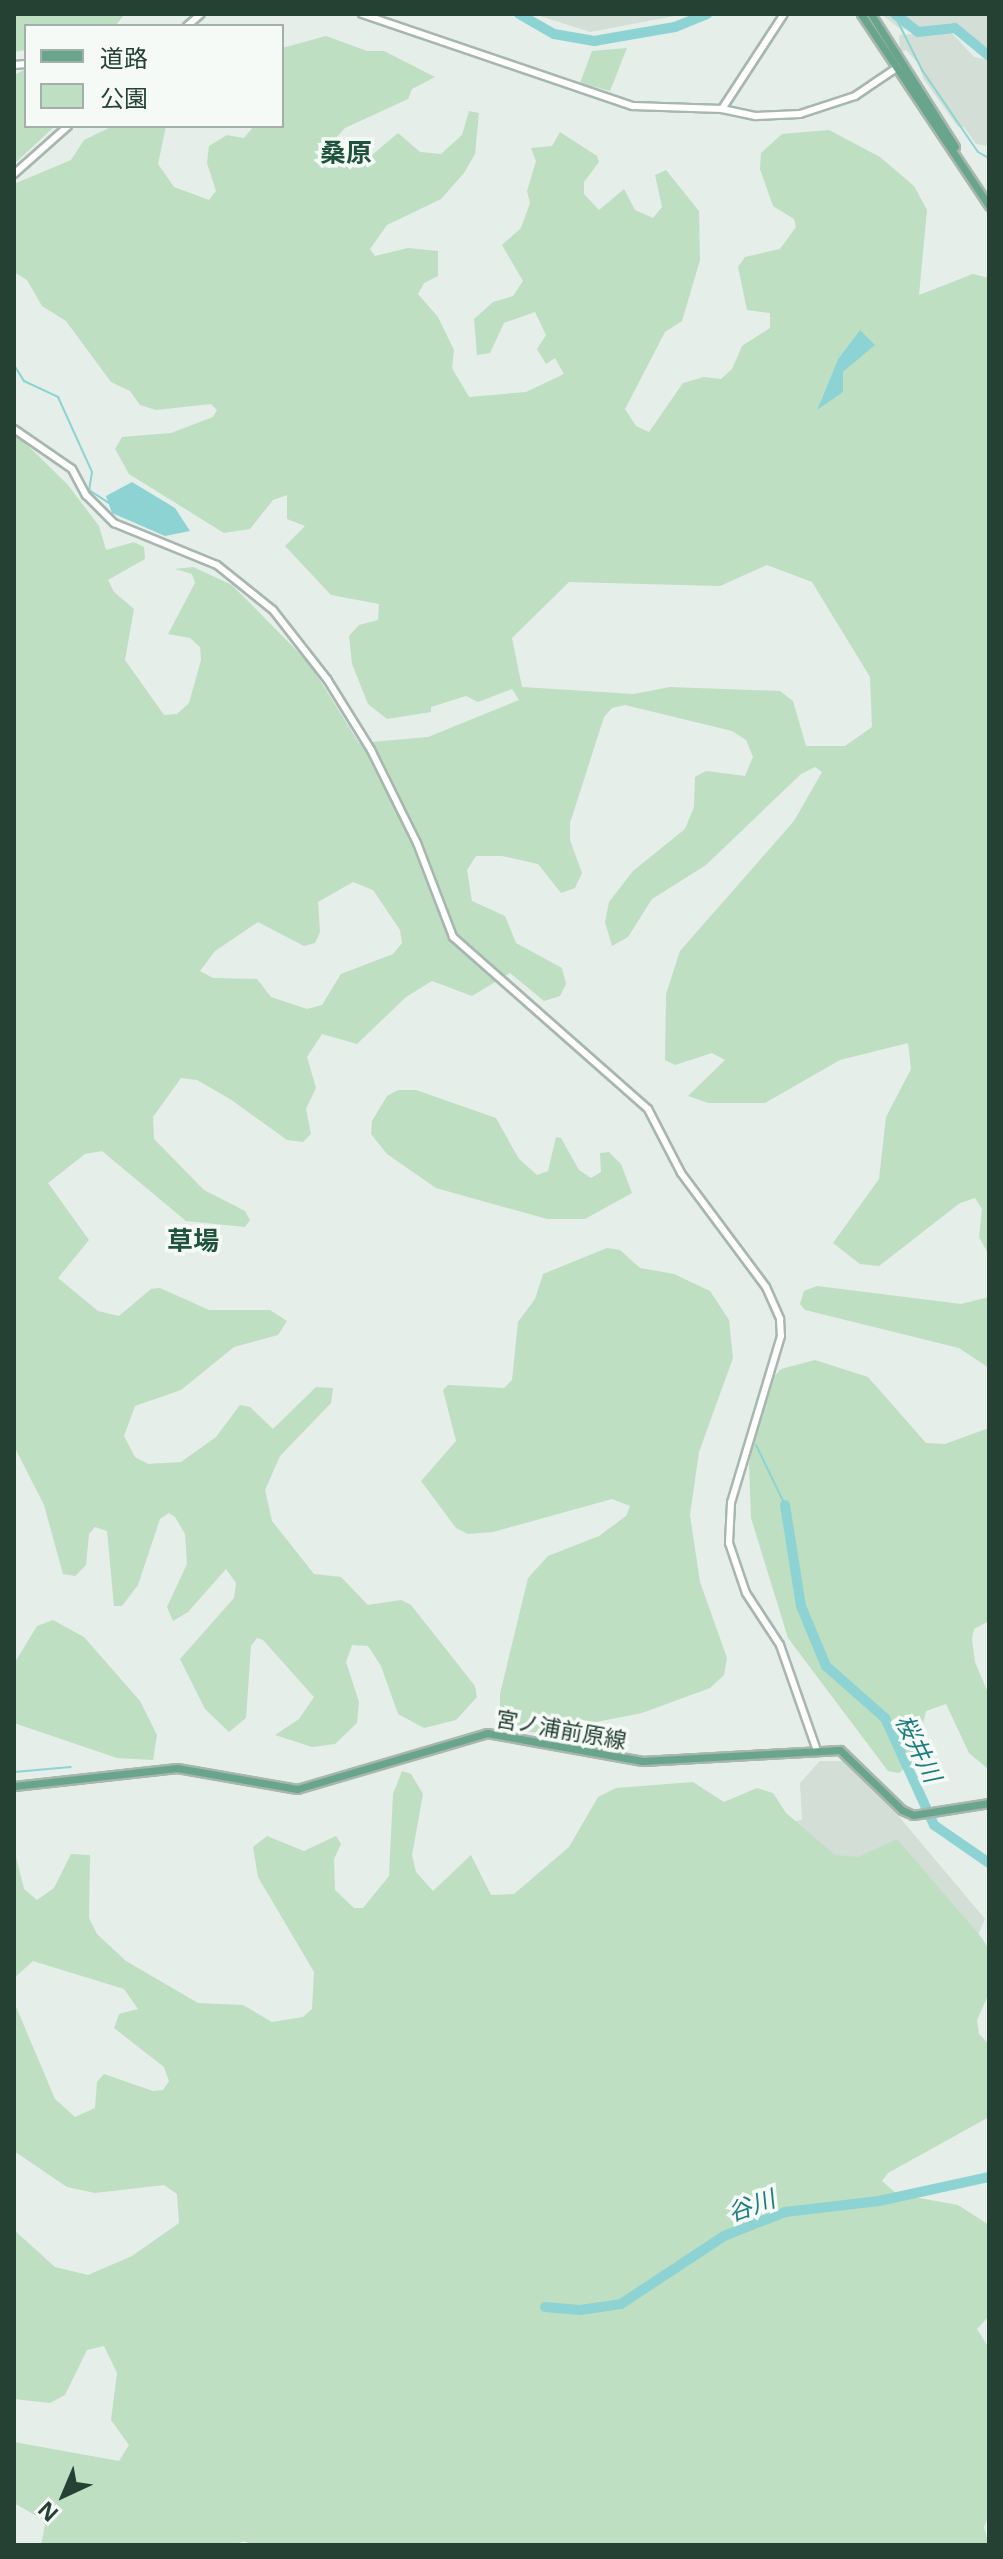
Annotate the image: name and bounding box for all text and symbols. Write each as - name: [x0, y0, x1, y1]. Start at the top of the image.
- legend: [24, 24, 284, 128]
- text: 道路: [100, 41, 148, 74]
- text: 公園: [100, 81, 148, 114]
- district label: 桑原: [320, 137, 372, 169]
- district label: 草場: [167, 1225, 219, 1257]
- street label: 宮ノ浦前原線: [494, 1705, 628, 1753]
- water label: 桜井川: [890, 1709, 948, 1787]
- water label: 谷川: [724, 2183, 778, 2227]
- north arrow: [24, 2455, 104, 2535]
- text: N: [30, 2495, 64, 2529]

